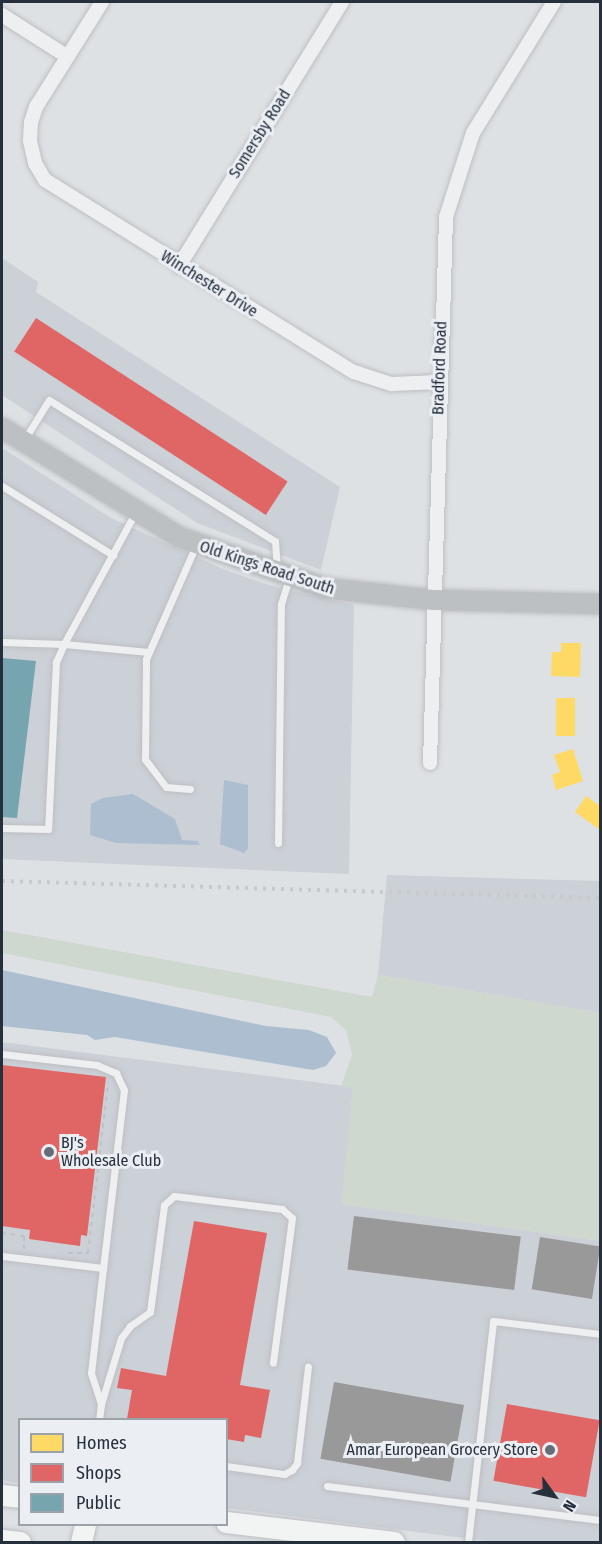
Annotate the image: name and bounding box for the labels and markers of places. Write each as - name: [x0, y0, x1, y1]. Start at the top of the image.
- place label: BJ's Wholesale Club: [61, 1133, 161, 1171]
- marker: BJ's Wholesale Club: [42, 1145, 56, 1159]
- place label: Amar European Grocery Store: [347, 1440, 538, 1460]
- marker: Amar European Grocery Store: [543, 1443, 557, 1457]

